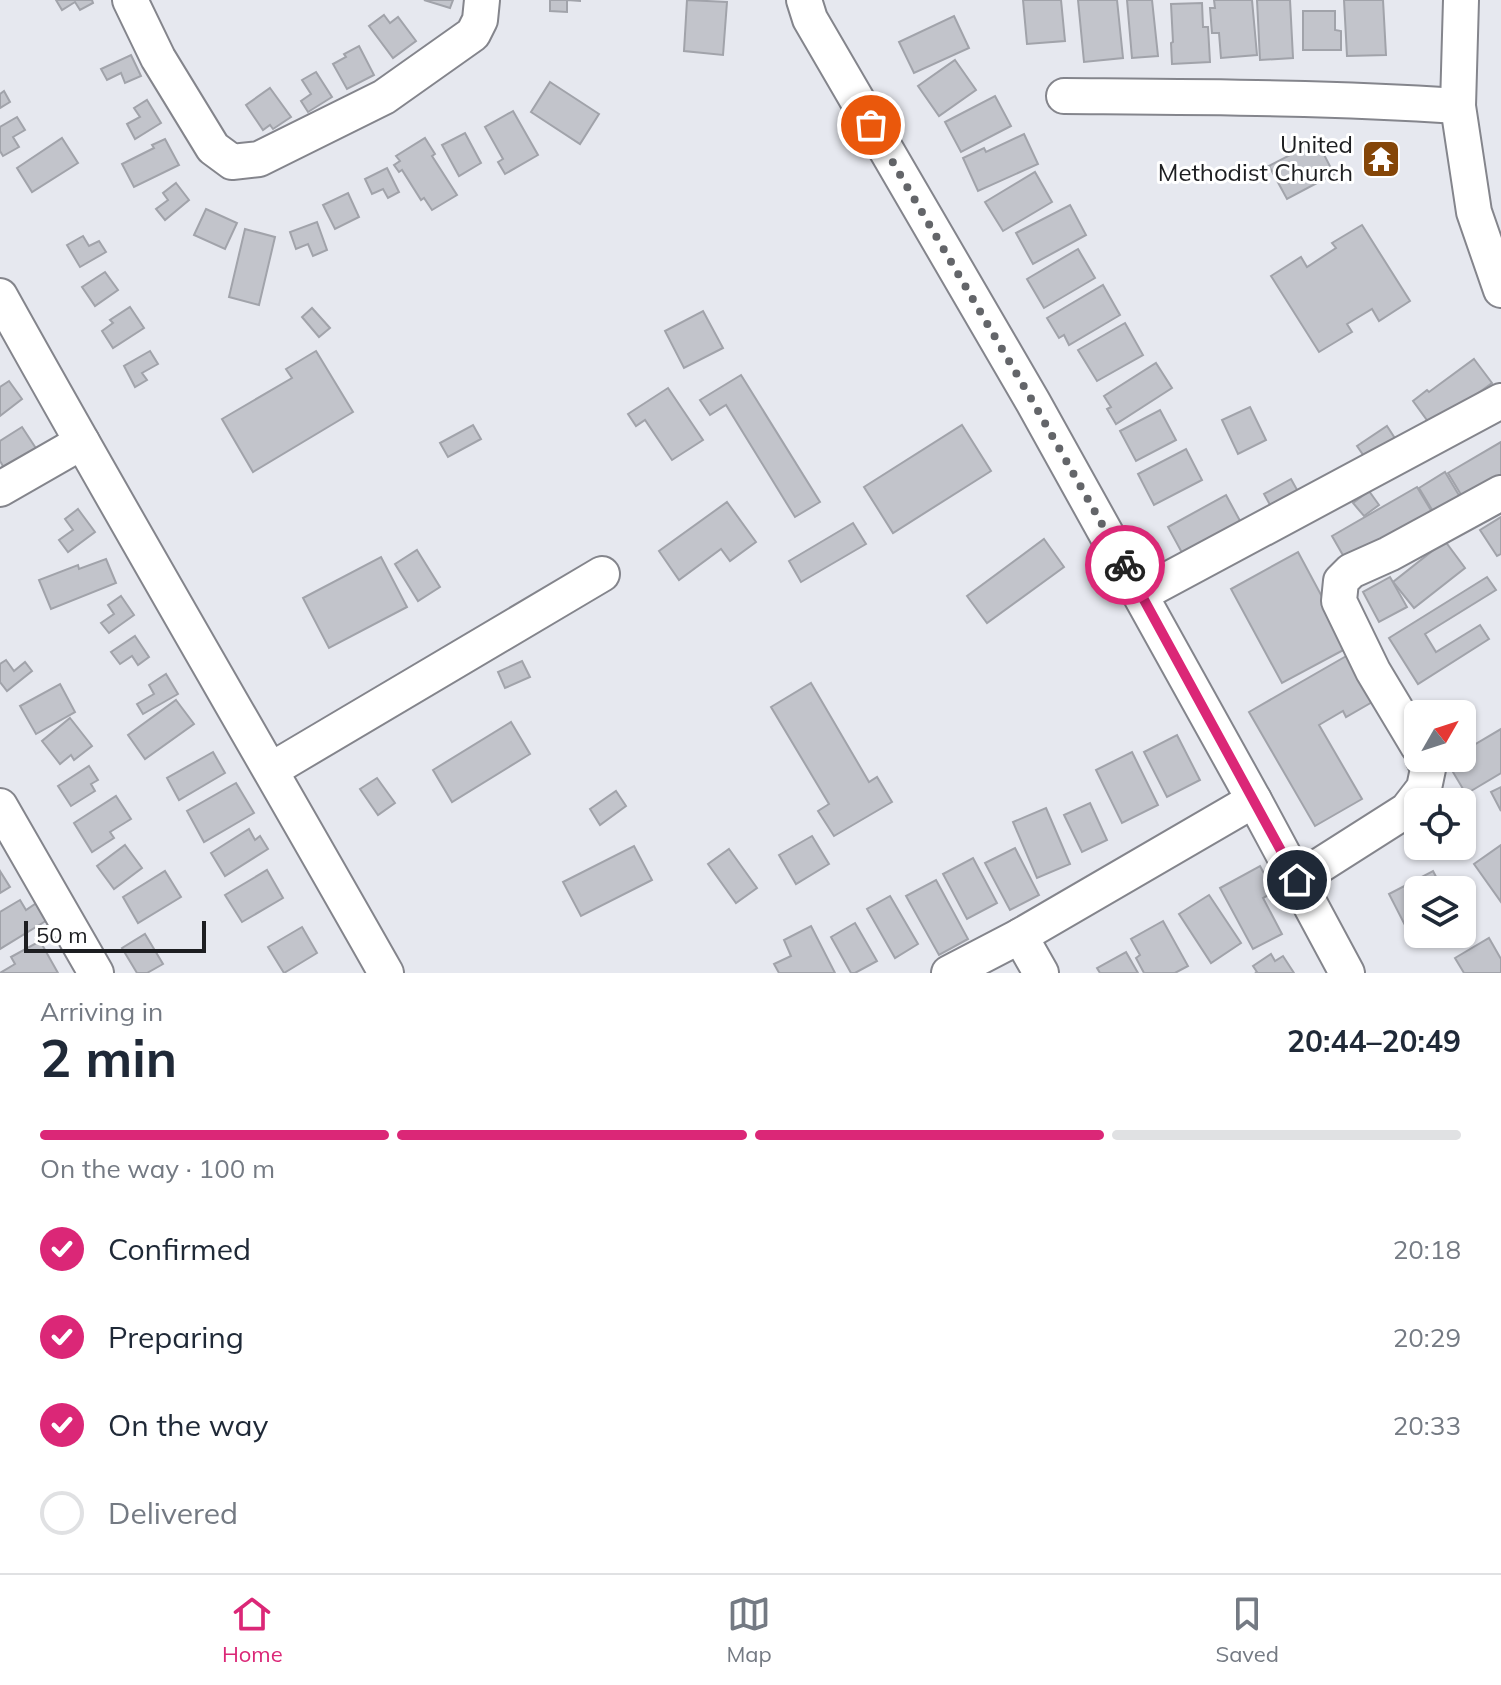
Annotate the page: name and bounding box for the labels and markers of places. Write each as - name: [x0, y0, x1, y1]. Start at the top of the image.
- pin: [837, 91, 905, 159]
- place label: United Methodist Church: [1158, 129, 1353, 187]
- temple icon: United Methodist Church: [1360, 138, 1402, 180]
- pin: [1263, 846, 1331, 914]

